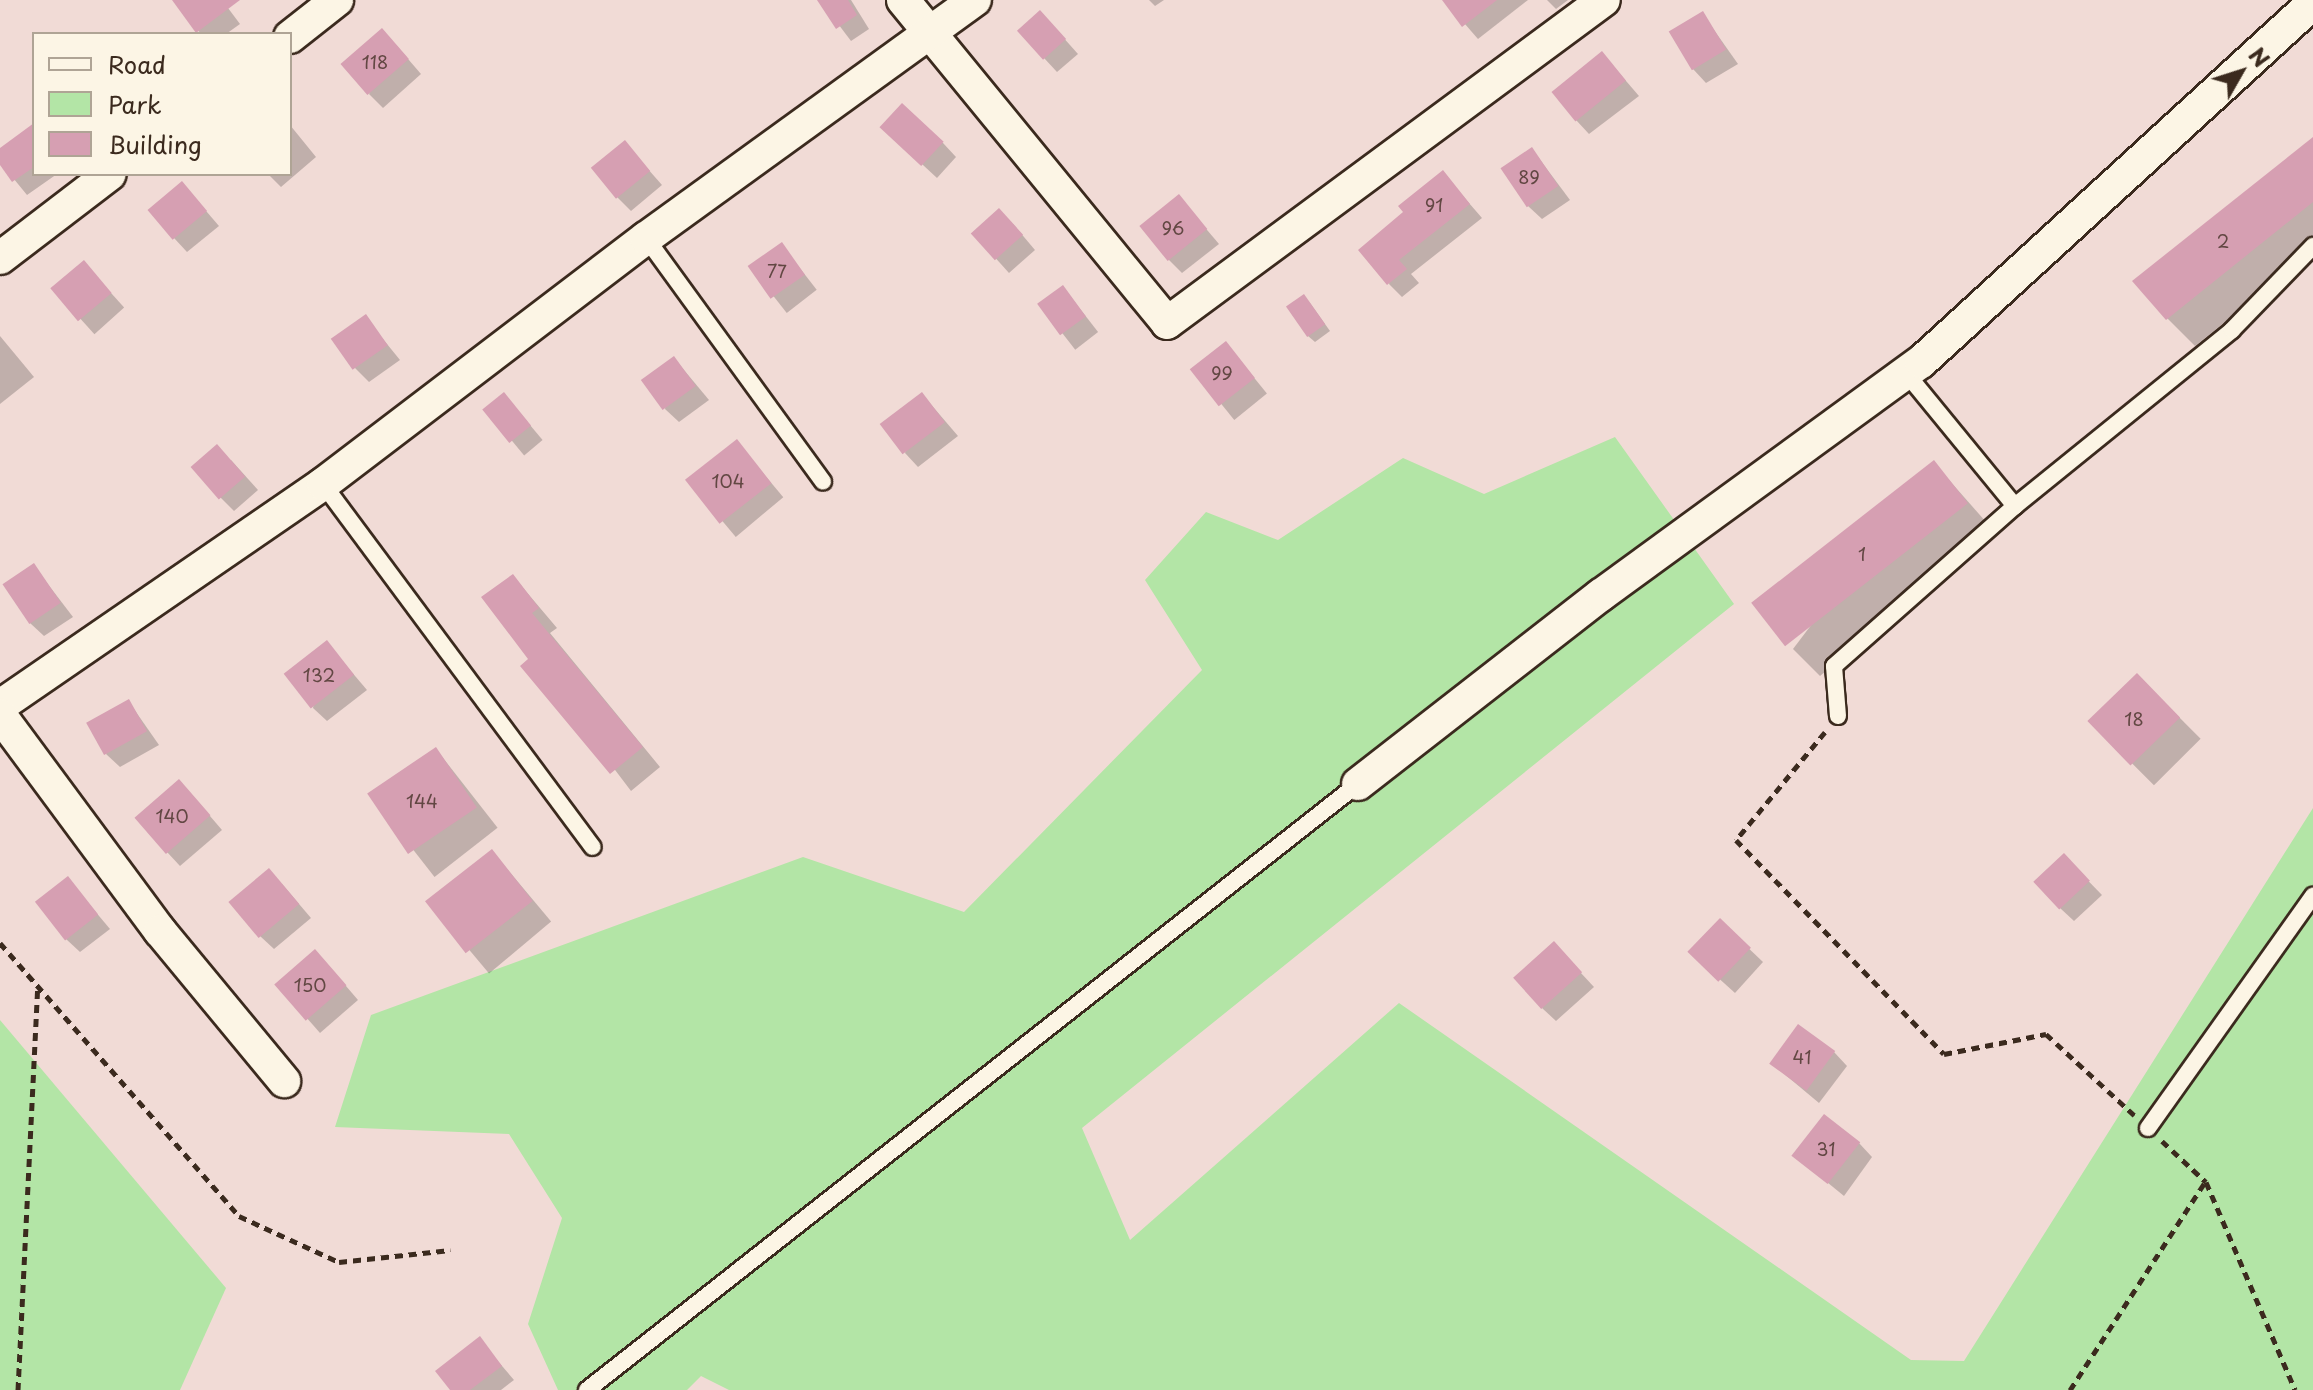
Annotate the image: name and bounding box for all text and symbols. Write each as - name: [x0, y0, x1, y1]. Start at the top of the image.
- legend: [32, 32, 292, 176]
- north arrow: [2201, 32, 2281, 112]
- text: N: [2242, 39, 2278, 74]
- text: Road: [108, 46, 166, 82]
- house number: 118: [362, 51, 388, 73]
- text: Park: [108, 86, 162, 122]
- text: Building: [108, 126, 202, 162]
- house number: 89: [1518, 166, 1540, 188]
- house number: 91: [1425, 194, 1443, 216]
- house number: 96: [1162, 217, 1184, 239]
- house number: 2: [2217, 230, 2229, 252]
- house number: 77: [767, 260, 787, 282]
- house number: 99: [1211, 362, 1233, 384]
- house number: 104: [711, 470, 745, 492]
- house number: 1: [1858, 543, 1866, 565]
- house number: 132: [303, 664, 335, 686]
- house number: 18: [2124, 708, 2144, 730]
- house number: 144: [406, 790, 438, 812]
- house number: 140: [155, 805, 189, 827]
- house number: 150: [294, 974, 326, 996]
- house number: 41: [1793, 1046, 1811, 1068]
- house number: 31: [1817, 1138, 1835, 1160]

